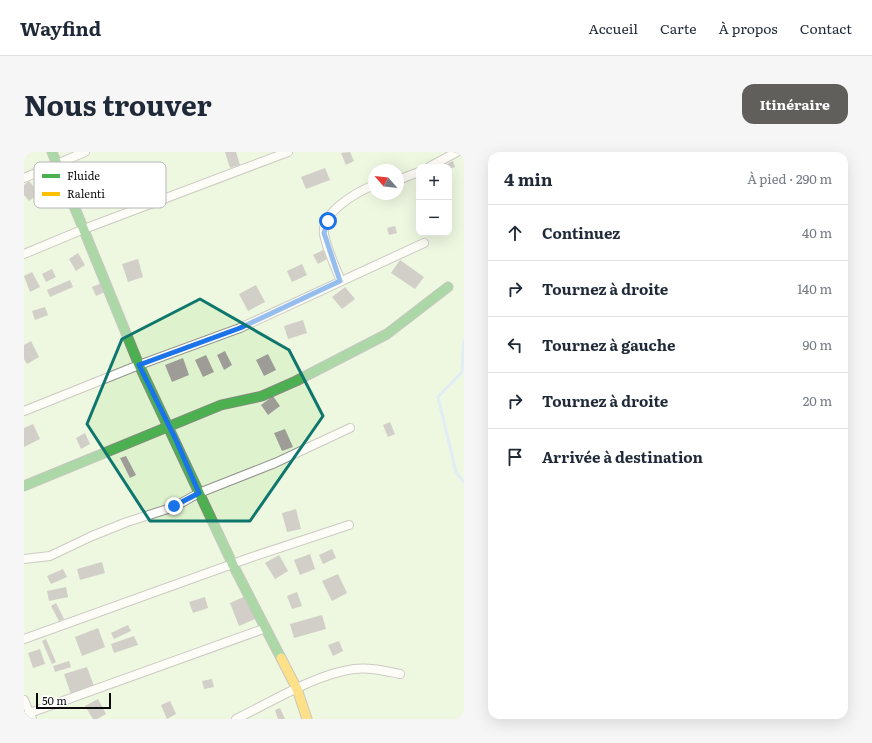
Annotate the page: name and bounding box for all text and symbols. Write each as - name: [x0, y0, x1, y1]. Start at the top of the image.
- text: Wayfind: [20, 14, 101, 42]
- text: Accueil: [588, 18, 638, 38]
- text: Carte: [660, 18, 697, 38]
- text: À propos: [719, 18, 778, 38]
- text: Contact: [800, 18, 852, 38]
- text: Nous trouver: [24, 83, 212, 125]
- button: Itinéraire: [742, 84, 848, 124]
- legend: [34, 162, 166, 208]
- north arrow: [368, 164, 404, 200]
- map controls: [416, 164, 452, 236]
- button: +: [416, 164, 452, 200]
- text: 4 min: [504, 166, 553, 191]
- text: Fluide: [67, 167, 100, 183]
- text: À pied · 290 m: [747, 169, 832, 188]
- text: Ralenti: [67, 185, 105, 201]
- button: −: [416, 200, 452, 236]
- route start: [319, 212, 337, 230]
- text: Continuez: [542, 221, 620, 244]
- icon: ahead: [504, 222, 526, 244]
- text: 40 m: [802, 223, 832, 242]
- text: Tournez à droite: [542, 277, 668, 300]
- icon: right: [504, 278, 526, 300]
- text: 140 m: [797, 279, 832, 298]
- text: Tournez à gauche: [542, 333, 675, 356]
- icon: left: [504, 334, 526, 356]
- text: 90 m: [802, 335, 832, 354]
- text: Tournez à droite: [542, 389, 668, 412]
- icon: right: [504, 390, 526, 412]
- text: 20 m: [803, 391, 832, 410]
- text: Arrivée à destination: [542, 445, 703, 468]
- icon: arrive: [504, 446, 526, 468]
- route end: [165, 497, 183, 515]
- scale bar: [36, 691, 111, 710]
- text: 50 m: [42, 692, 67, 708]

